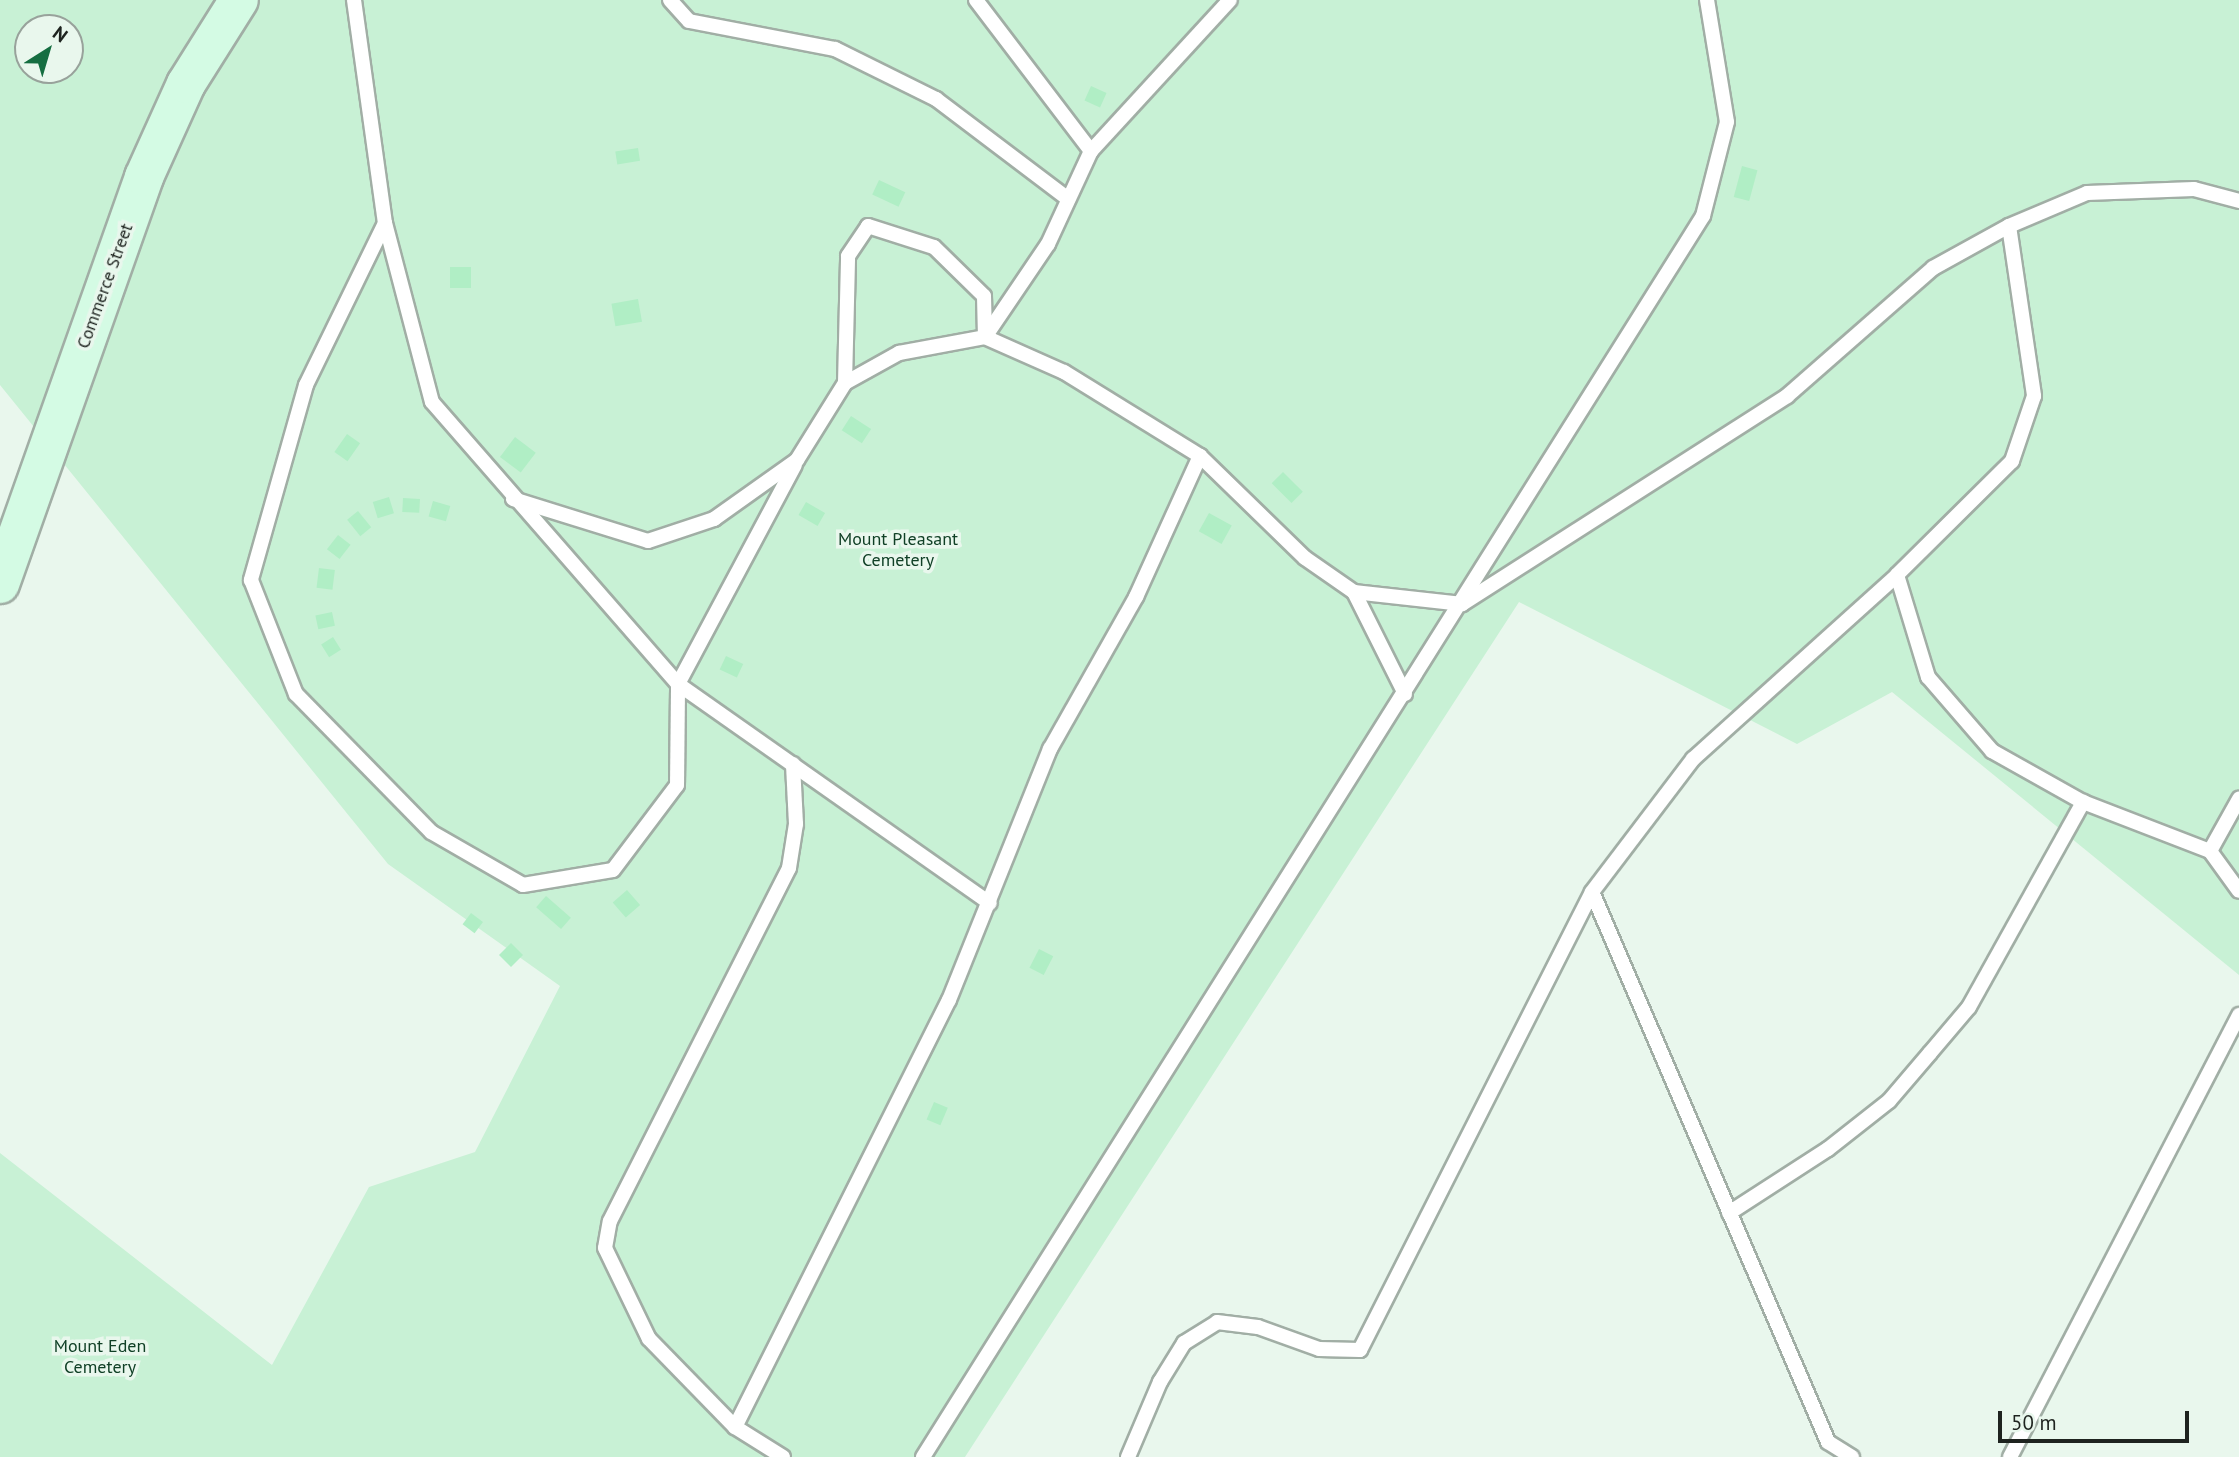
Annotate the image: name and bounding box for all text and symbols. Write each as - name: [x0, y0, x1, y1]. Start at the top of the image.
- north arrow: [14, 14, 84, 84]
- text: N: [48, 20, 73, 47]
- street label: Commerce Street: [72, 221, 138, 351]
- park label: Mount Pleasant Cemetery: [838, 529, 958, 572]
- park label: Mount Eden Cemetery: [54, 1336, 146, 1378]
- scale bar: [2001, 1398, 2192, 1442]
- text: 50 m: [2011, 1409, 2057, 1436]

